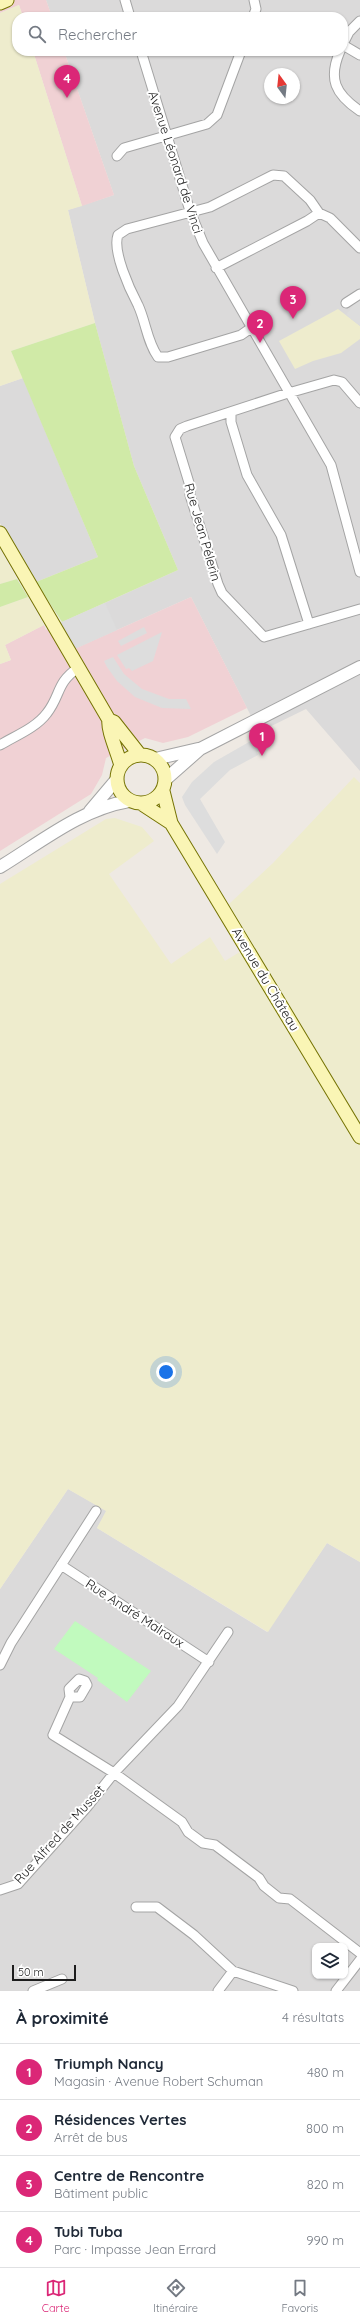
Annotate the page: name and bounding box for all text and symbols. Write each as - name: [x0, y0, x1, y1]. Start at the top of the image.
- search box: [12, 12, 348, 56]
- icon: search: [26, 23, 48, 45]
- text: Rechercher: [58, 25, 137, 44]
- pin: 4: [54, 65, 80, 98]
- north arrow: [264, 68, 300, 104]
- street label: Avenue Léonard de Vinci: [145, 89, 207, 235]
- pin: 3: [280, 286, 306, 319]
- pin: 2: [247, 310, 273, 343]
- street label: Rue Jean Pélerin: [181, 481, 225, 583]
- pin: 1: [249, 723, 275, 756]
- street label: Avenue du Château: [229, 924, 303, 1034]
- your location: [156, 1362, 176, 1382]
- street label: Rue André Malraux: [83, 1575, 187, 1651]
- street label: Rue Alfred de Musset: [10, 1781, 108, 1887]
- map controls: [312, 1943, 348, 1979]
- button: layers: [312, 1943, 348, 1979]
- scale bar: [12, 1963, 76, 1982]
- text: 50 m: [18, 1965, 44, 1979]
- text: À proximité: [16, 2007, 109, 2028]
- text: 4 résultats: [282, 2009, 344, 2025]
- text: Triumph Nancy: [54, 2054, 164, 2073]
- text: 1: [26, 2064, 32, 2080]
- text: 480 m: [307, 2064, 344, 2080]
- text: Magasin · Avenue Robert Schuman: [54, 2073, 263, 2089]
- text: Résidences Vertes: [54, 2110, 186, 2129]
- text: 2: [25, 2120, 33, 2136]
- text: 800 m: [306, 2120, 344, 2136]
- text: Arrêt de bus: [54, 2129, 128, 2145]
- text: Centre de Rencontre: [54, 2166, 204, 2185]
- text: 3: [26, 2176, 32, 2192]
- text: 820 m: [307, 2176, 344, 2192]
- text: Bâtiment public: [54, 2185, 148, 2201]
- text: Tubi Tuba: [54, 2222, 123, 2241]
- text: 4: [25, 2232, 33, 2248]
- text: 990 m: [306, 2232, 344, 2248]
- text: Parc · Impasse Jean Errard: [54, 2241, 216, 2257]
- tab: Carte: [42, 2277, 70, 2315]
- tab: Itinéraire: [153, 2277, 198, 2315]
- tab: Favoris: [282, 2277, 318, 2315]

